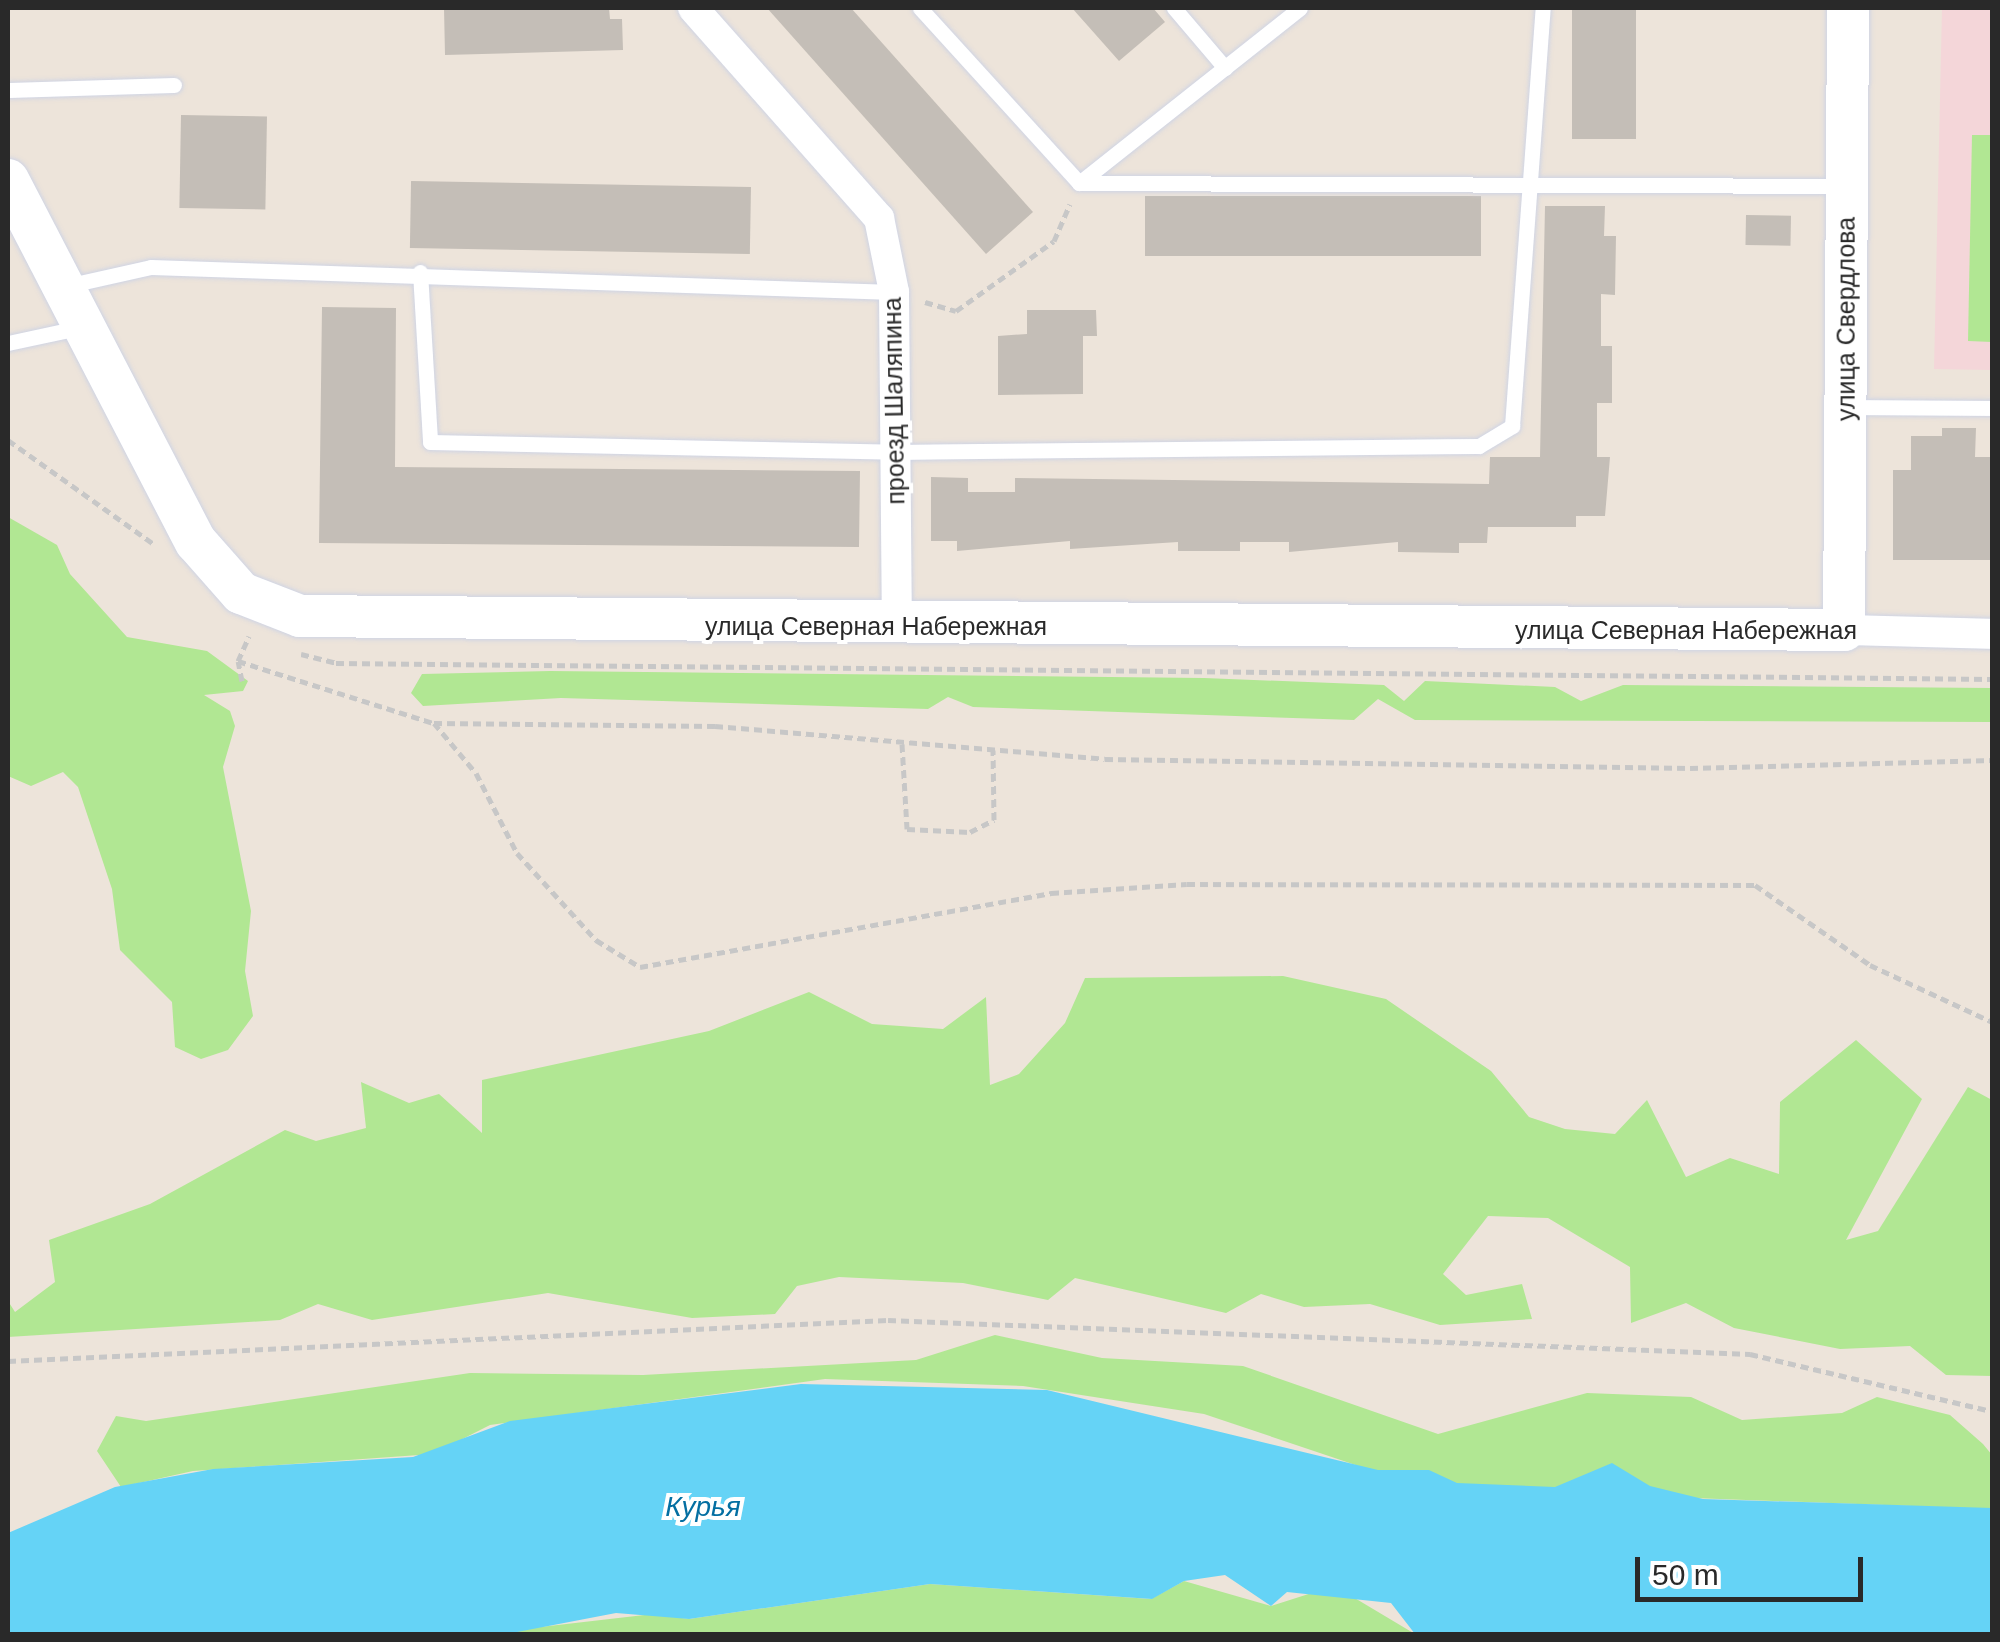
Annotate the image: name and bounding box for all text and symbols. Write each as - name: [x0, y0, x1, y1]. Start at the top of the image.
- street label: улица Свердлова: [1831, 217, 1861, 421]
- street label: проезд Шаляпина: [877, 297, 911, 505]
- street label: улица Северная Набережная: [705, 611, 1047, 641]
- street label: улица Северная Набережная: [1515, 615, 1857, 645]
- water label: Курья: [665, 1490, 741, 1524]
- scale bar: [1640, 1537, 1868, 1599]
- text: 50 m: [1652, 1558, 1719, 1591]

